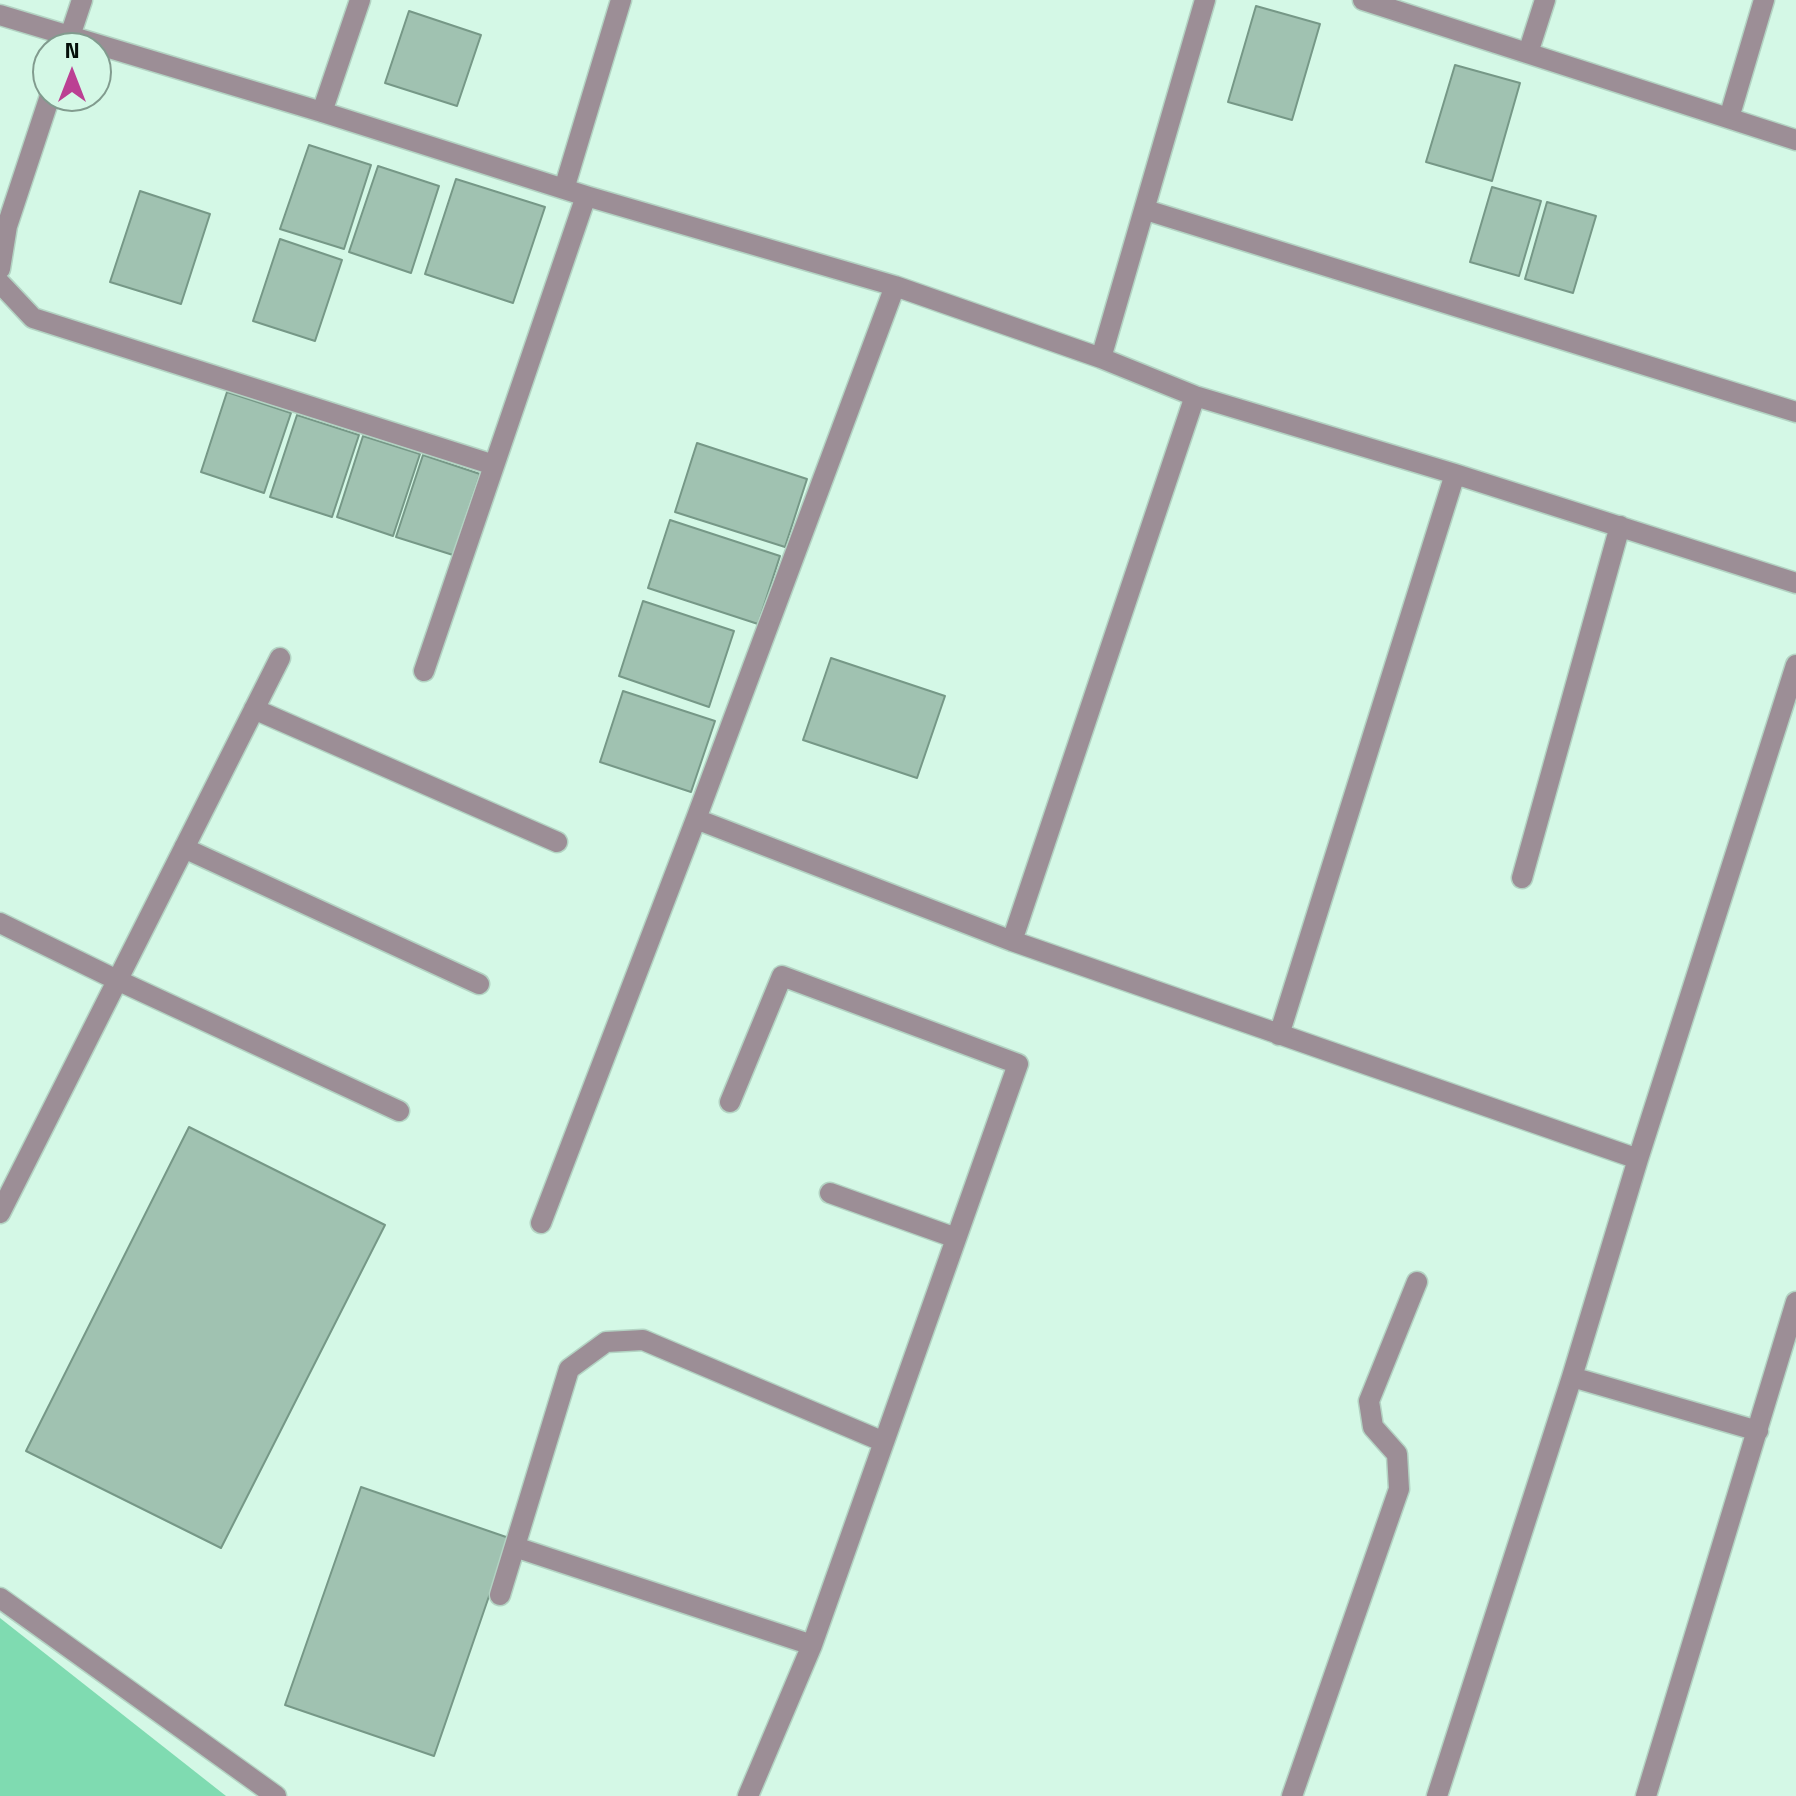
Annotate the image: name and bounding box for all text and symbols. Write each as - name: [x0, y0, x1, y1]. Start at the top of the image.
- north arrow: [32, 32, 112, 112]
- text: N: [64, 33, 80, 67]

